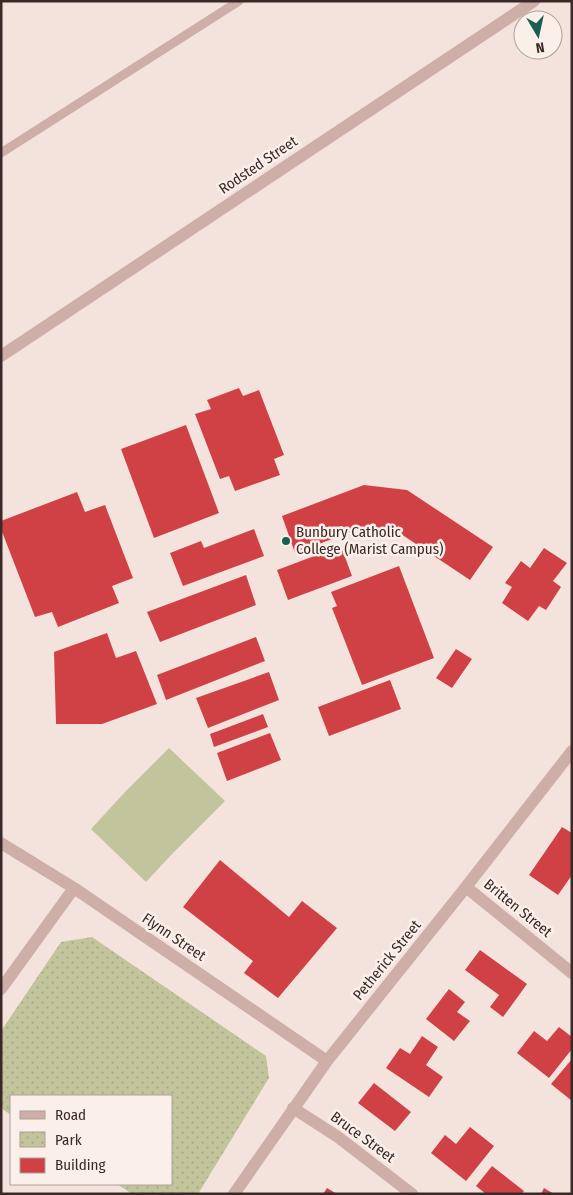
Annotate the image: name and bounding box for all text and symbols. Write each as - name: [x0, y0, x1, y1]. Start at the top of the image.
- north arrow: [513, 10, 563, 60]
- text: N: [534, 38, 545, 56]
- street label: Rodsted Street: [215, 132, 301, 198]
- place label: Bunbury Catholic College (Marist Campus): [296, 523, 444, 558]
- marker: Bunbury Catholic College (Marist Campus): [280, 535, 292, 547]
- street label: Britten Street: [480, 875, 556, 941]
- street label: Flynn Street: [139, 909, 209, 965]
- street label: Petherick Street: [349, 916, 425, 1004]
- legend: [10, 1095, 172, 1185]
- text: Road: [55, 1106, 86, 1124]
- street label: Bruce Street: [327, 1108, 399, 1166]
- text: Park: [55, 1131, 82, 1149]
- text: Building: [55, 1156, 106, 1174]

